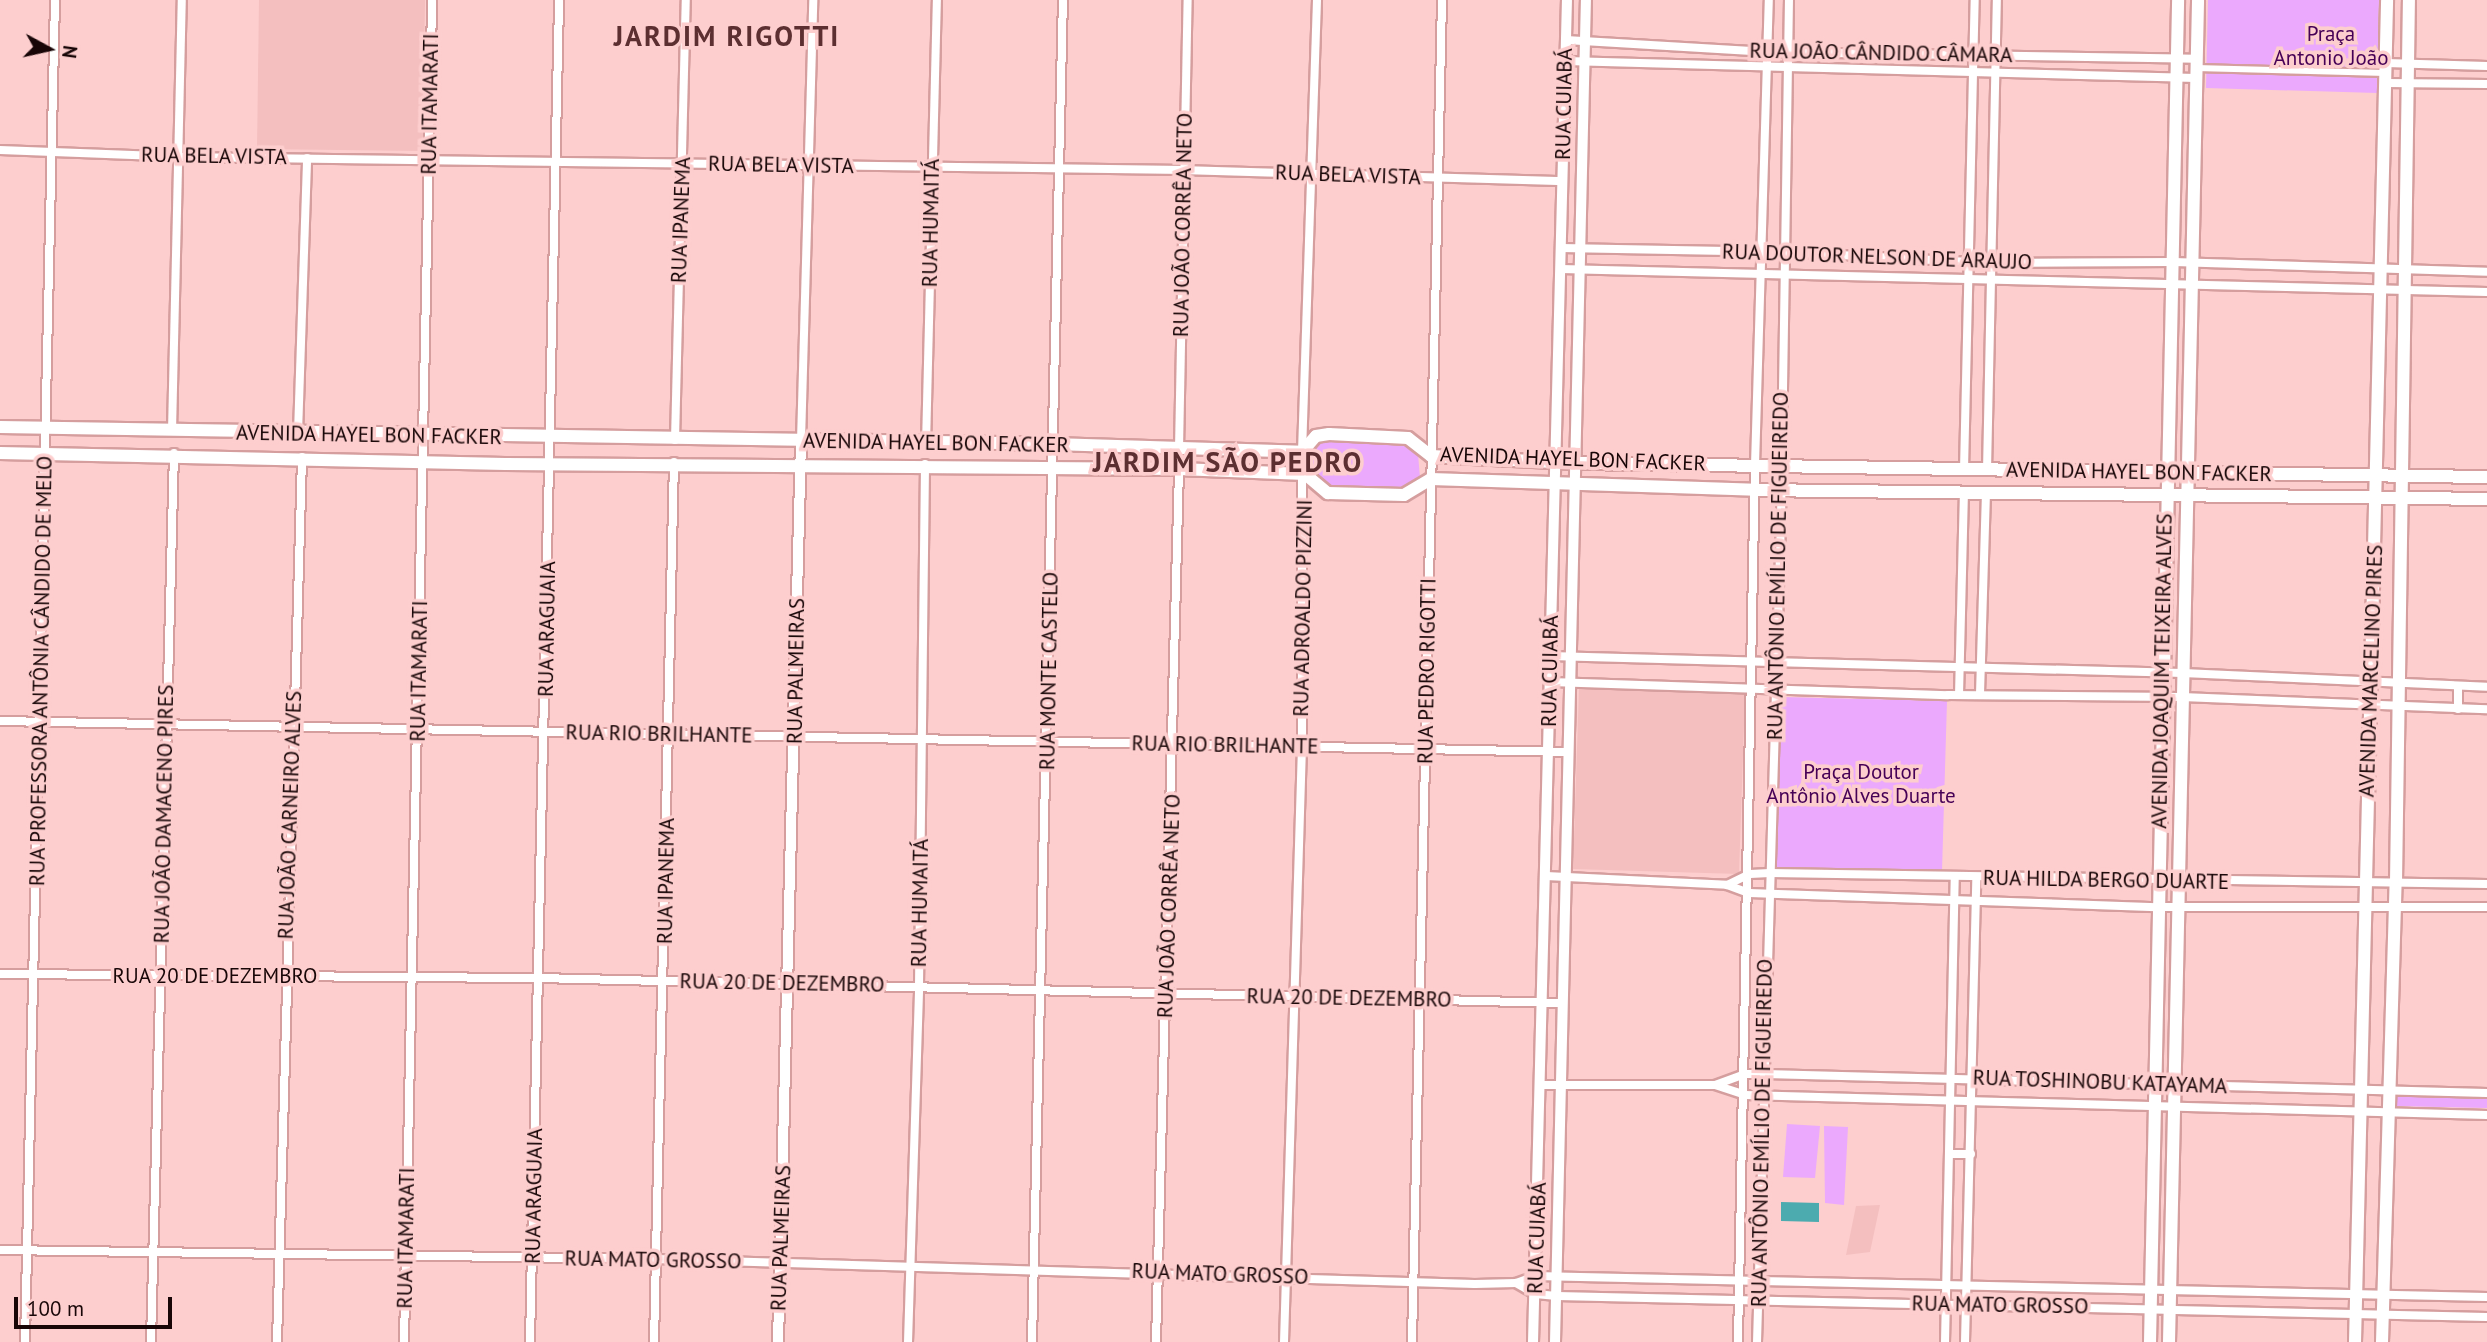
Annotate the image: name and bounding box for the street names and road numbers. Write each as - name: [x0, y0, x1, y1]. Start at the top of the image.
- street label: RUA ITAMARATI: [416, 33, 444, 175]
- street label: RUA JOÃO CÂNDIDO CÂMARA: [1749, 38, 2013, 68]
- street label: RUA CUIABÁ: [1550, 47, 1578, 161]
- street label: RUA JOÃO CORRÊA NETO: [1168, 112, 1198, 338]
- street label: RUA BELA VISTA: [140, 142, 288, 170]
- street label: RUA BELA VISTA: [707, 151, 855, 179]
- street label: RUA IPANEMA: [666, 156, 696, 284]
- street label: RUA HUMAITÁ: [917, 158, 945, 288]
- street label: RUA BELA VISTA: [1274, 160, 1422, 190]
- street label: RUA DOUTOR NELSON DE ARAUJO: [1721, 239, 2033, 275]
- street label: RUA ANTÔNIO EMÍLIO DE FIGUEIREDO: [1762, 391, 1794, 741]
- street label: AVENIDA HAYEL BON FACKER: [235, 420, 503, 450]
- street label: AVENIDA HAYEL BON FACKER: [802, 428, 1070, 458]
- street label: AVENIDA HAYEL BON FACKER: [1439, 442, 1707, 476]
- street label: RUA PROFESSORA ANTÔNIA CÂNDIDO DE MELO: [25, 454, 57, 888]
- street label: AVENIDA HAYEL BON FACKER: [2005, 457, 2273, 487]
- street label: RUA ADROALDO PIZZINI: [1288, 498, 1318, 718]
- street label: AVENIDA JOAQUIM TEIXEIRA ALVES: [2147, 512, 2177, 830]
- street label: AVENIDA MARCELINO PIRES: [2354, 544, 2388, 798]
- street label: RUA ARAGUAIA: [533, 560, 561, 698]
- street label: RUA MONTE CASTELO: [1035, 571, 1063, 771]
- street label: RUA PEDRO RIGOTTI: [1413, 577, 1441, 765]
- street label: RUA PALMEIRAS: [782, 597, 810, 745]
- street label: RUA ITAMARATI: [405, 600, 433, 742]
- street label: RUA CUIABÁ: [1536, 614, 1564, 728]
- street label: RUA JOÃO DAMACENO PIRES: [149, 684, 179, 944]
- street label: RUA JOÃO CARNEIRO ALVES: [273, 689, 307, 941]
- street label: RUA RIO BRILHANTE: [565, 720, 753, 748]
- street label: RUA RIO BRILHANTE: [1131, 731, 1319, 759]
- street label: RUA JOÃO CORRÊA NETO: [1152, 793, 1186, 1019]
- street label: RUA IPANEMA: [652, 817, 680, 945]
- street label: RUA HUMAITÁ: [906, 838, 934, 968]
- street label: RUA HILDA BERGO DUARTE: [1982, 865, 2230, 895]
- street label: RUA ANTÔNIO EMÍLIO DE FIGUEIREDO: [1746, 958, 1778, 1308]
- street label: RUA 20 DE DEZEMBRO: [112, 963, 318, 989]
- street label: RUA 20 DE DEZEMBRO: [679, 969, 885, 997]
- street label: RUA 20 DE DEZEMBRO: [1246, 984, 1452, 1012]
- street label: RUA TOSHINOBU KATAYAMA: [1972, 1065, 2228, 1099]
- street label: RUA ARAGUAIA: [520, 1127, 548, 1265]
- street label: RUA PALMEIRAS: [766, 1164, 796, 1312]
- street label: RUA ITAMARATI: [392, 1167, 420, 1309]
- street label: RUA CUIABÁ: [1522, 1181, 1552, 1295]
- street label: RUA MATO GROSSO: [564, 1246, 742, 1274]
- street label: RUA MATO GROSSO: [1131, 1258, 1309, 1290]
- street label: RUA MATO GROSSO: [1911, 1291, 2089, 1319]

